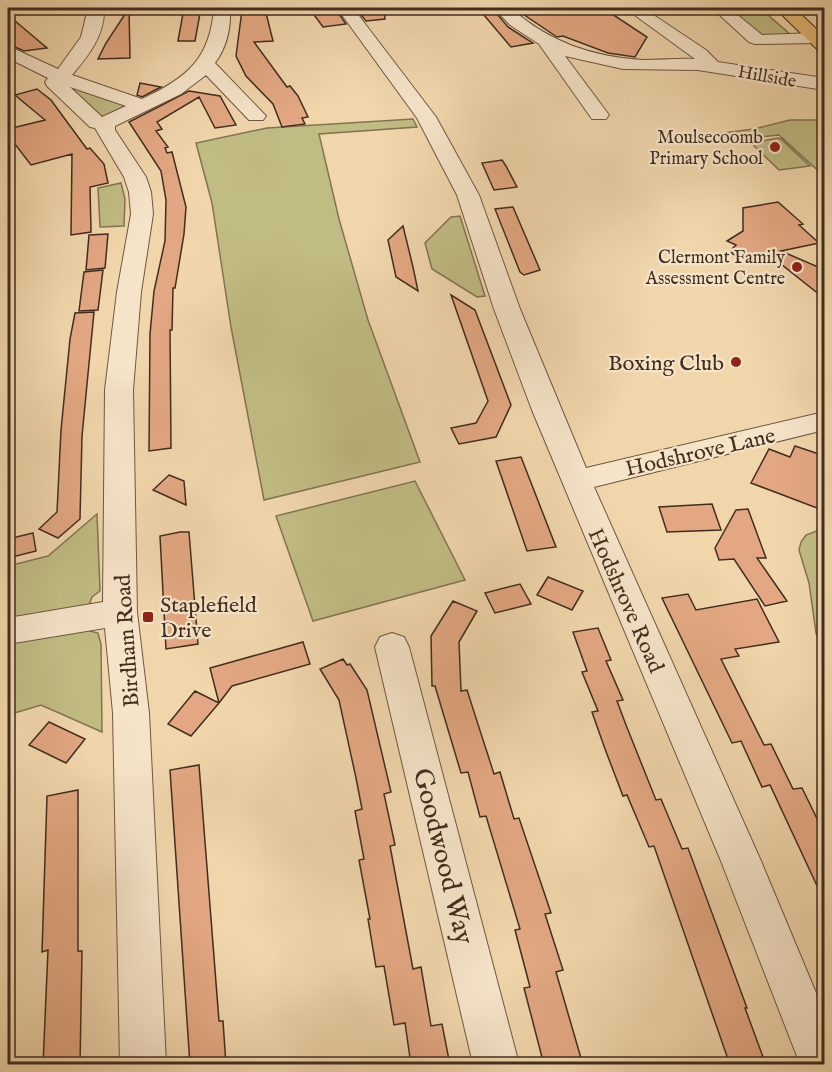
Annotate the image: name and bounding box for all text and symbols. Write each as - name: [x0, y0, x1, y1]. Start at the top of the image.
- street label: Hillside: [736, 61, 798, 94]
- place label: Moulsecoomb Primary School: [649, 127, 763, 171]
- marker: Moulsecoomb Primary School: [768, 140, 782, 154]
- place label: Clermont Family Assessment Centre: [645, 247, 785, 291]
- marker: Clermont Family Assessment Centre: [790, 260, 804, 274]
- place label: Boxing Club: [608, 350, 724, 378]
- marker: Boxing Club: [729, 355, 743, 369]
- street label: Hodshrove Lane: [623, 422, 778, 484]
- street label: Hodshrove Road: [581, 524, 670, 678]
- street label: Birdham Road: [109, 573, 147, 708]
- place label: Staplefield Drive: [160, 592, 257, 645]
- marker: Staplefield Drive: [141, 610, 155, 624]
- street label: Goodwood Way: [404, 765, 481, 949]

